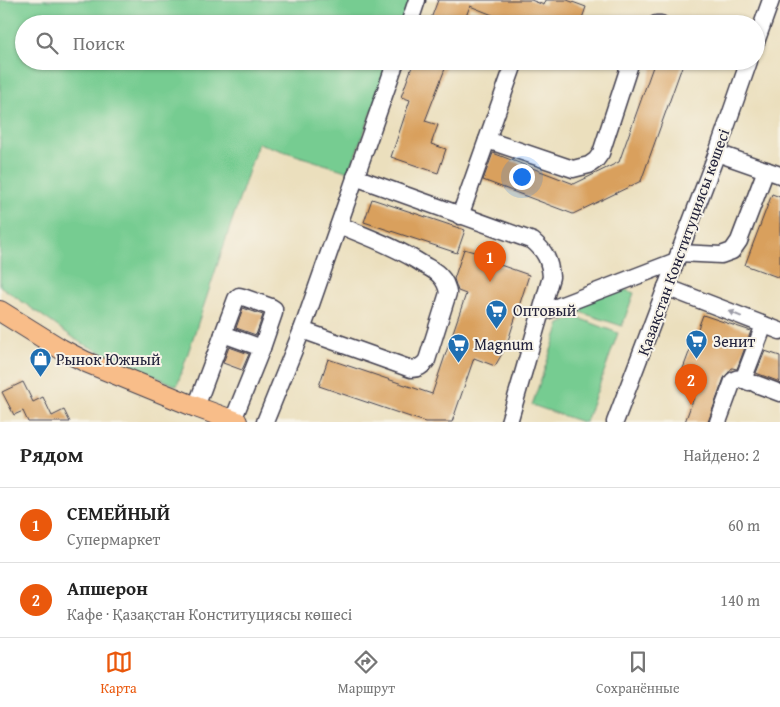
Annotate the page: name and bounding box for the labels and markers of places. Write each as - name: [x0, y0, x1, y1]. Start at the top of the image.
- pin: 1: [474, 241, 506, 282]
- supermarket icon: Оптовый: [485, 298, 509, 329]
- place label: Оптовый: [513, 298, 577, 322]
- supermarket icon: Зенит: [685, 329, 709, 360]
- place label: Зенит: [713, 329, 756, 353]
- supermarket icon: Magnum: [446, 332, 470, 363]
- place label: Magnum: [474, 332, 533, 356]
- shop icon: Рынок Южный: [28, 347, 52, 378]
- place label: Рынок Южный: [56, 347, 161, 371]
- pin: 2: [675, 364, 707, 405]

